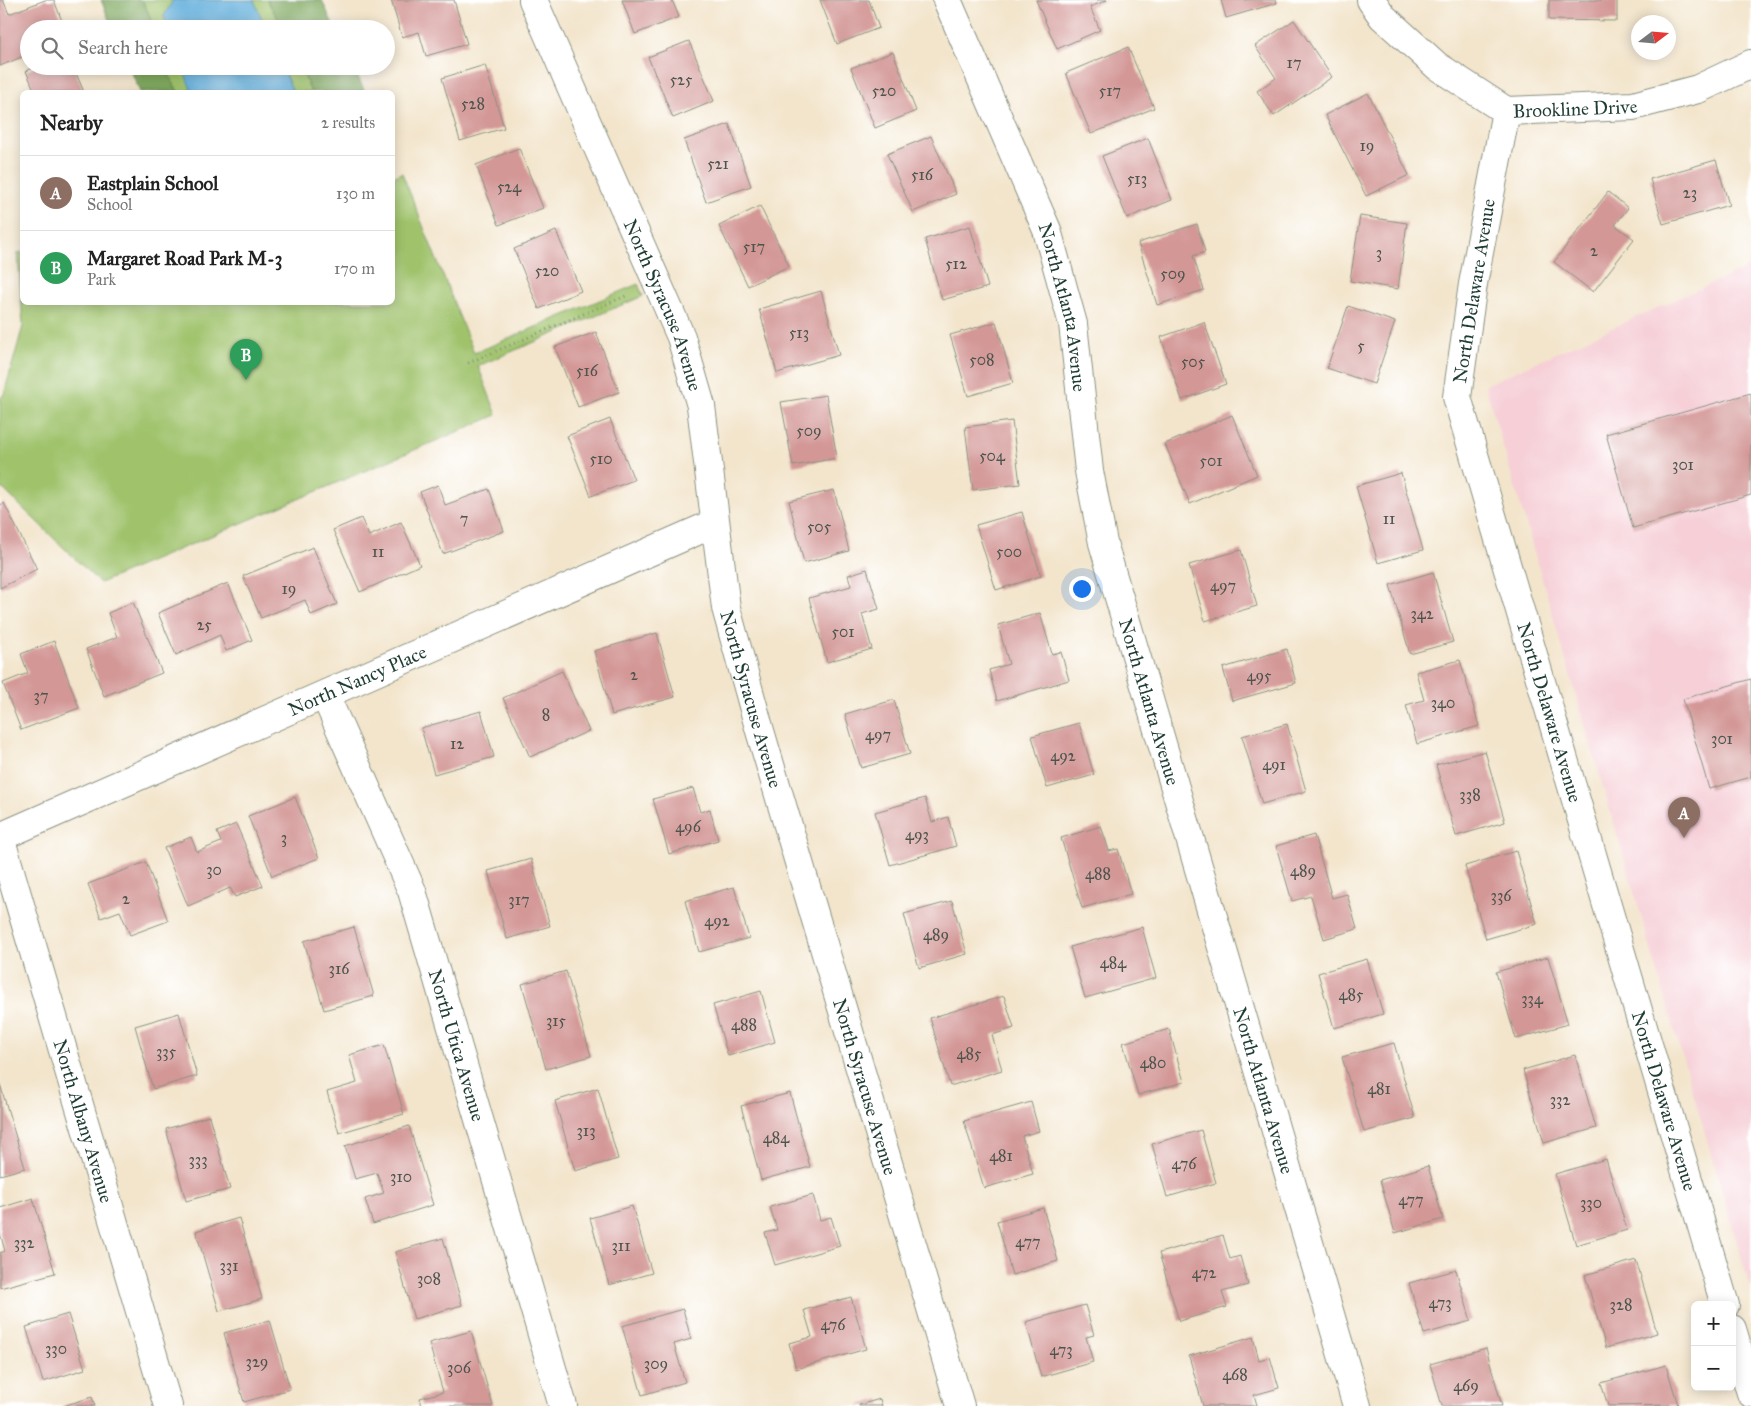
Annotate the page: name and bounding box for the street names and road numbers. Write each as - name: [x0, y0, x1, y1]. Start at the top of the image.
- street label: Brookline Drive: [1512, 94, 1640, 122]
- street label: North Delaware Avenue: [1448, 197, 1500, 385]
- street label: North Syracuse Avenue: [619, 216, 708, 394]
- street label: North Atlanta Avenue: [1034, 220, 1092, 393]
- street label: North Syracuse Avenue: [716, 608, 788, 790]
- street label: North Atlanta Avenue: [1114, 616, 1185, 788]
- street label: North Delaware Avenue: [1513, 620, 1588, 805]
- street label: North Nancy Place: [284, 640, 430, 721]
- street label: North Utica Avenue: [424, 966, 490, 1124]
- street label: North Syracuse Avenue: [828, 996, 902, 1178]
- street label: North Atlanta Avenue: [1229, 1004, 1299, 1176]
- street label: North Delaware Avenue: [1627, 1008, 1702, 1193]
- street label: North Albany Avenue: [49, 1036, 119, 1205]

